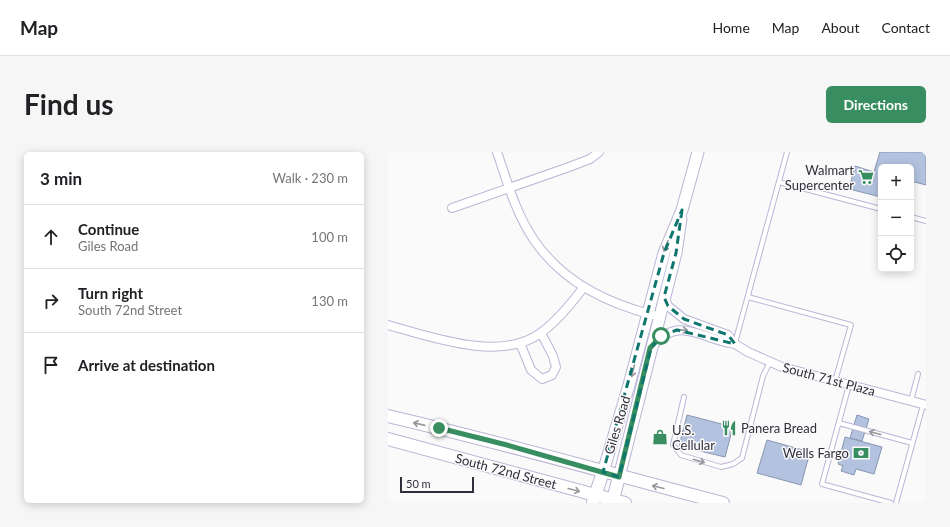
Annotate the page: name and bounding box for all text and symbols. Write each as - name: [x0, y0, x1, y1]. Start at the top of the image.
- text: Map: [20, 16, 58, 39]
- text: Home: [712, 19, 750, 36]
- text: Map: [772, 19, 799, 36]
- text: About: [821, 19, 859, 36]
- text: Contact: [881, 19, 930, 36]
- button: Directions: [826, 86, 926, 123]
- text: Find us: [24, 87, 114, 121]
- place label: Walmart Supercenter: [785, 162, 854, 193]
- map controls: [878, 164, 914, 272]
- button: +: [878, 164, 914, 200]
- text: 3 min: [40, 168, 82, 189]
- supermarket icon: Walmart Supercenter: [857, 168, 875, 186]
- text: Walk · 230 m: [272, 170, 348, 186]
- button: −: [878, 200, 914, 236]
- text: Continue: [78, 220, 139, 238]
- icon: ahead: [40, 226, 62, 248]
- text: 100 m: [311, 229, 348, 245]
- button: locate: [878, 236, 914, 272]
- text: Giles Road: [78, 238, 138, 254]
- one-way arrow: [662, 239, 670, 251]
- text: Turn right: [78, 284, 143, 302]
- icon: right: [40, 290, 62, 312]
- text: 130 m: [311, 293, 348, 309]
- text: South 72nd Street: [78, 302, 182, 318]
- route start: [652, 327, 670, 345]
- one-way arrow: [675, 327, 688, 334]
- icon: arrive: [40, 354, 62, 376]
- text: Arrive at destination: [78, 356, 215, 374]
- street label: South 71st Plaza: [781, 359, 877, 399]
- one-way arrow: [628, 365, 636, 378]
- street label: Giles Road: [601, 394, 633, 456]
- one-way arrow: [413, 419, 426, 427]
- route end: [430, 419, 448, 437]
- restaurant icon: Panera Bread: [720, 419, 738, 437]
- place label: Panera Bread: [741, 420, 817, 436]
- place label: U.S. Cellular: [672, 422, 715, 453]
- shop icon: U.S. Cellular: [651, 428, 669, 446]
- one-way arrow: [869, 429, 882, 436]
- bank icon: Wells Fargo: [852, 444, 870, 462]
- place label: Wells Fargo: [783, 445, 849, 461]
- street label: South 72nd Street: [454, 450, 559, 492]
- one-way arrow: [692, 458, 705, 465]
- scale bar: [400, 475, 474, 494]
- text: 50 m: [406, 477, 431, 490]
- one-way arrow: [652, 482, 665, 490]
- one-way arrow: [567, 486, 580, 494]

